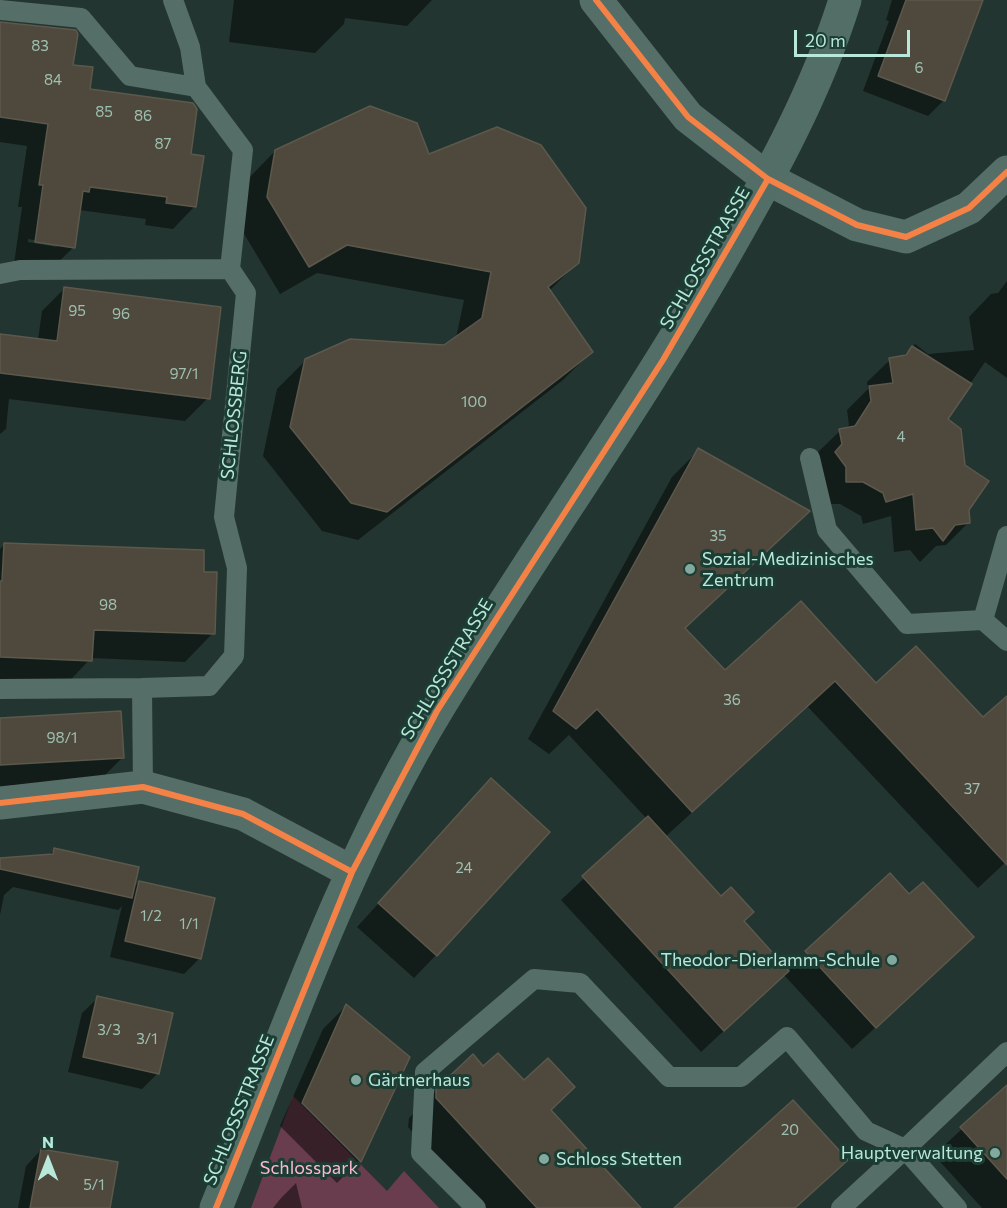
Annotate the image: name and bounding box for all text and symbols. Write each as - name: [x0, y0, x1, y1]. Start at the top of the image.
- scale bar: [797, 18, 912, 56]
- text: 20 m: [805, 29, 846, 51]
- house number: 83: [31, 37, 49, 55]
- house number: 6: [914, 59, 924, 77]
- house number: 84: [44, 71, 62, 89]
- house number: 85: [95, 103, 113, 121]
- house number: 86: [134, 107, 152, 125]
- house number: 87: [155, 135, 171, 153]
- street label: SCHLOSSSTRASSE: [656, 183, 754, 333]
- house number: 95: [68, 302, 86, 320]
- house number: 96: [112, 305, 130, 323]
- street label: SCHLOSSBERG: [216, 350, 252, 480]
- house number: 97/1: [170, 365, 198, 383]
- house number: 100: [461, 393, 487, 411]
- house number: 4: [897, 428, 905, 446]
- house number: 35: [709, 527, 727, 545]
- place label: Sozial-Medizinisches Zentrum: [702, 548, 874, 590]
- marker: Sozial-Medizinisches Zentrum: [683, 562, 697, 576]
- street label: SCHLOSSSTRASSE: [396, 595, 498, 743]
- house number: 98: [99, 596, 117, 614]
- house number: 36: [723, 691, 741, 709]
- house number: 98/1: [47, 729, 77, 747]
- house number: 37: [964, 780, 980, 798]
- house number: 24: [455, 859, 473, 877]
- house number: 1/2: [140, 907, 162, 925]
- house number: 1/1: [179, 915, 199, 933]
- place label: Theodor-Dierlamm-Schule: [660, 949, 880, 971]
- marker: Theodor-Dierlamm-Schule: [885, 953, 899, 967]
- house number: 3/3: [97, 1021, 121, 1039]
- house number: 3/1: [136, 1030, 158, 1048]
- street label: SCHLOSSSTRASSE: [199, 1032, 279, 1188]
- place label: Gärtnerhaus: [368, 1069, 470, 1091]
- marker: Gärtnerhaus: [349, 1073, 363, 1087]
- house number: 20: [781, 1121, 799, 1139]
- north arrow: [18, 1130, 78, 1190]
- text: N: [42, 1132, 54, 1151]
- place label: Hauptverwaltung: [841, 1142, 983, 1164]
- marker: Hauptverwaltung: [988, 1146, 1002, 1160]
- place label: Schloss Stetten: [556, 1148, 682, 1170]
- marker: Schloss Stetten: [537, 1152, 551, 1166]
- park label: Schlosspark: [260, 1157, 358, 1179]
- house number: 5/1: [83, 1176, 105, 1194]

